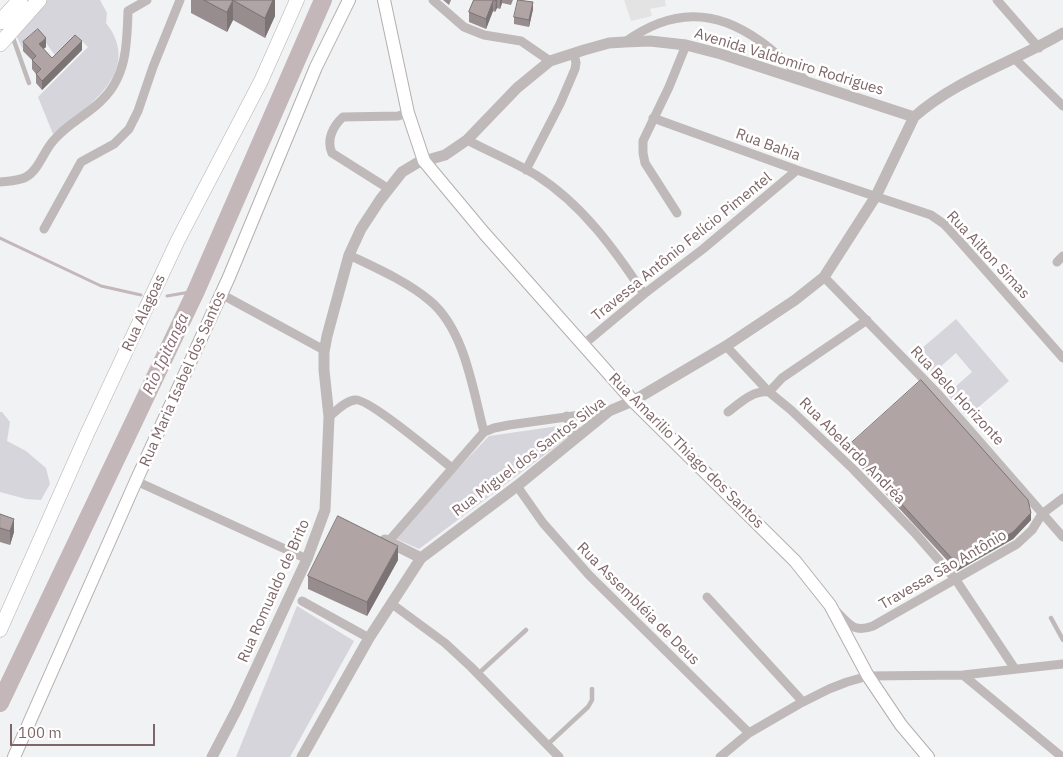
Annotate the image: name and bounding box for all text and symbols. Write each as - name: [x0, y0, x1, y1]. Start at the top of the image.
- street label: Avenida Valdomiro Rodrigues: [692, 25, 886, 99]
- street label: Rua Bahia: [733, 125, 803, 165]
- street label: Travessa Antônio Felício Pimentel: [588, 169, 776, 325]
- street label: Rua Ailton Simas: [943, 207, 1033, 303]
- street label: Rua Alagoas: [118, 272, 170, 354]
- street label: Rua Maria Isabel dos Santos: [136, 288, 230, 470]
- water label: Rio Ipitanga: [139, 310, 193, 398]
- street label: Rua Belo Horizonte: [906, 343, 1008, 449]
- street label: Rua Amarilio Thiago dos Santos: [605, 370, 767, 532]
- street label: Rua Miguel dos Santos Silva: [449, 394, 609, 520]
- street label: Rua Abelardo Andréa: [795, 394, 909, 508]
- street label: Rua Romualdo de Brito: [234, 517, 314, 665]
- street label: Travessa São Antônio: [876, 526, 1010, 614]
- street label: Rua Assembléia de Deus: [573, 539, 703, 669]
- scale bar: [12, 714, 158, 746]
- text: 100 m: [18, 723, 62, 742]

